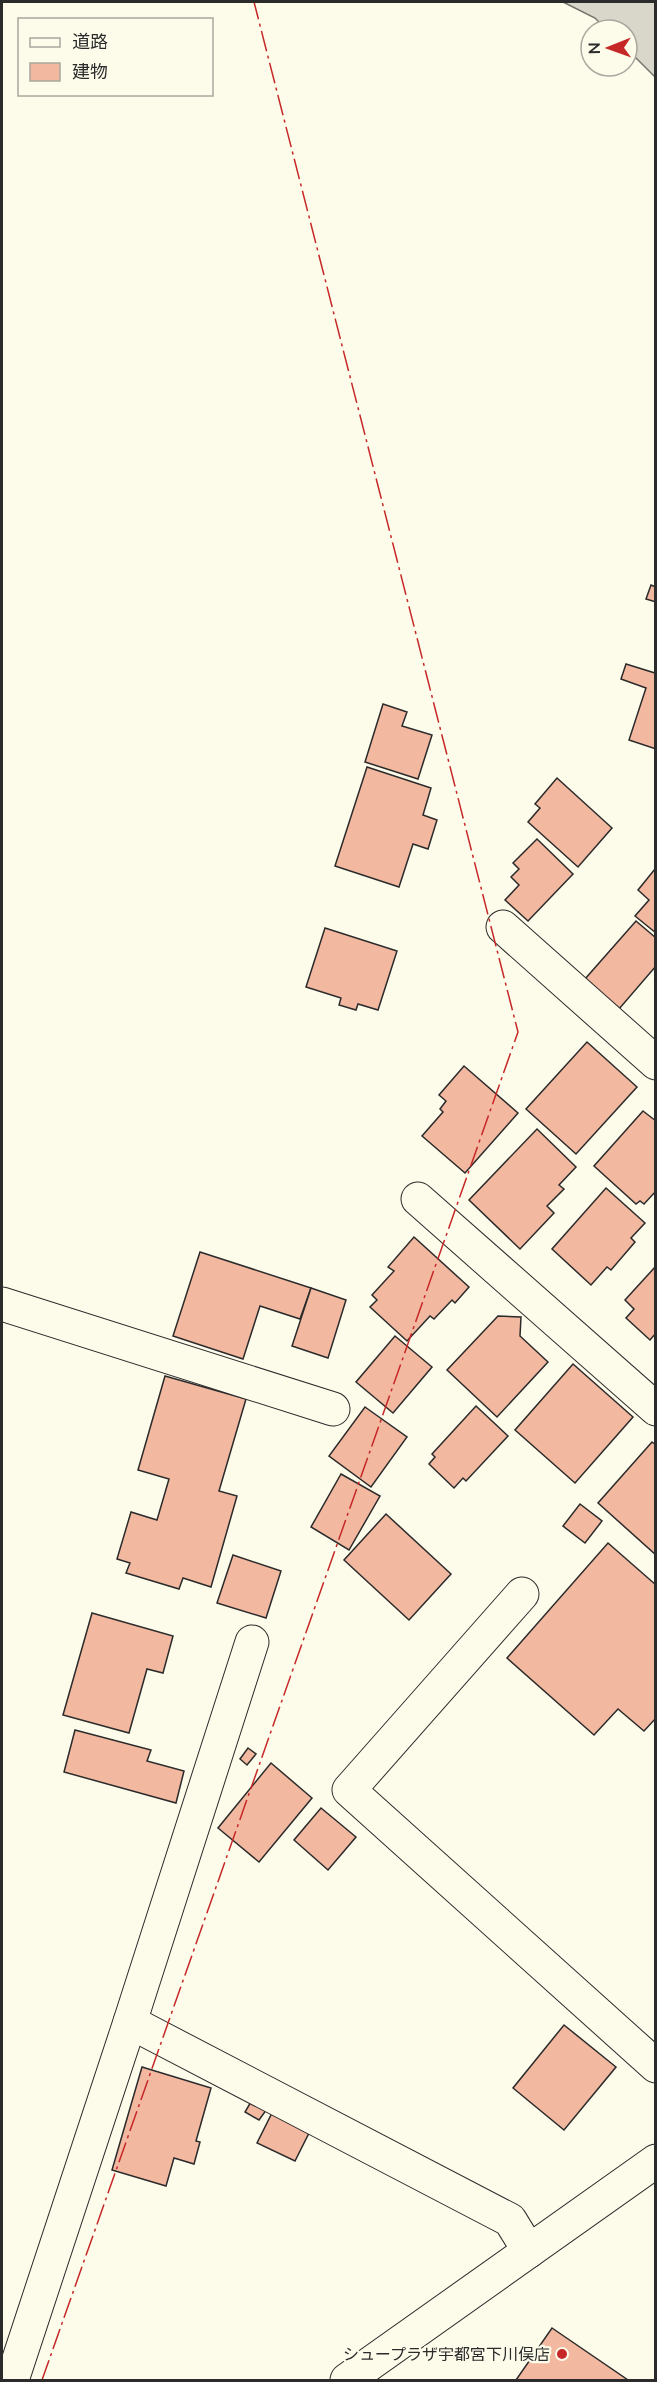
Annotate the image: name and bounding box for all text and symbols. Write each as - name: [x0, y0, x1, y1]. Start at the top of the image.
- legend: [18, 18, 213, 96]
- north arrow: [579, 18, 639, 78]
- text: 道路: [72, 30, 108, 53]
- text: N: [584, 42, 604, 54]
- text: 建物: [72, 60, 108, 83]
- place label: シュープラザ宇都宮下川俣店: [343, 2344, 550, 2364]
- marker: シュープラザ宇都宮下川俣店: [555, 2347, 569, 2361]

